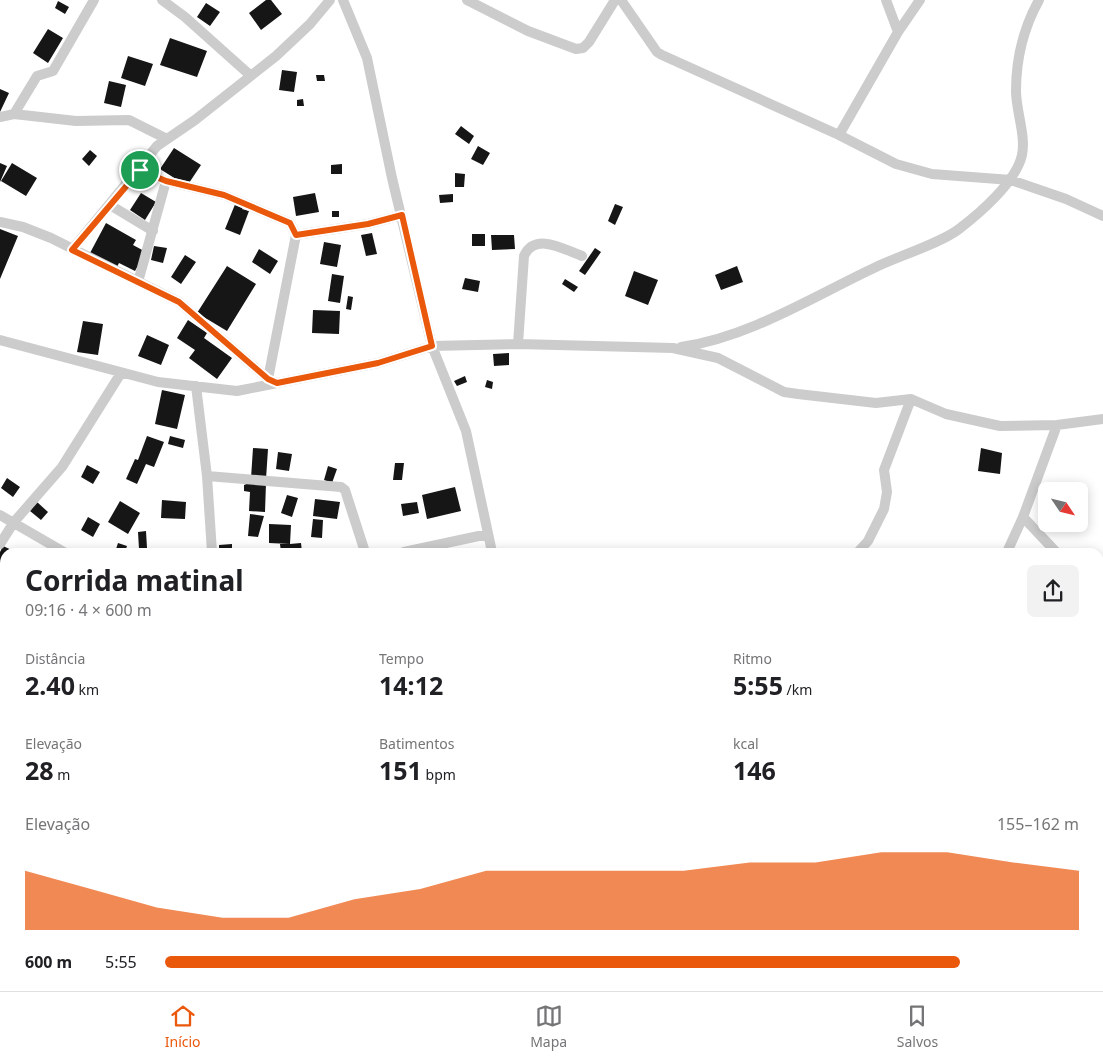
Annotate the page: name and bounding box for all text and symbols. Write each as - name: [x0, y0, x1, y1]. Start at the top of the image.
- pin: [119, 149, 161, 191]
- icon: arrive: [126, 156, 154, 184]
- north arrow: [1038, 482, 1088, 532]
- map controls: [1038, 482, 1088, 532]
- text: Corrida matinal: [25, 561, 244, 599]
- button: share: [1027, 565, 1079, 617]
- text: 09:16 · 4 × 600 m: [25, 599, 152, 621]
- text: Distância: [25, 649, 85, 668]
- text: Tempo: [379, 649, 424, 668]
- text: Ritmo: [733, 649, 772, 668]
- text: 2.40: [25, 668, 75, 702]
- text: 14:12: [379, 668, 443, 702]
- text: 5:55: [733, 668, 783, 702]
- text: km: [75, 680, 99, 699]
- text: /km: [783, 680, 812, 699]
- text: Elevação: [25, 734, 82, 753]
- text: Batimentos: [379, 734, 455, 753]
- text: kcal: [733, 734, 759, 753]
- text: 28: [25, 753, 54, 787]
- text: 151: [379, 753, 422, 787]
- text: 146: [733, 753, 776, 787]
- text: m: [54, 765, 70, 784]
- text: bpm: [422, 765, 456, 784]
- text: Elevação: [25, 813, 90, 835]
- text: 155–162 m: [997, 813, 1079, 835]
- text: 600 m: [25, 951, 72, 973]
- text: 5:55: [105, 951, 137, 973]
- tab: Início: [165, 1002, 201, 1051]
- tab: Mapa: [530, 1002, 567, 1051]
- tab: Salvos: [897, 1002, 938, 1051]

